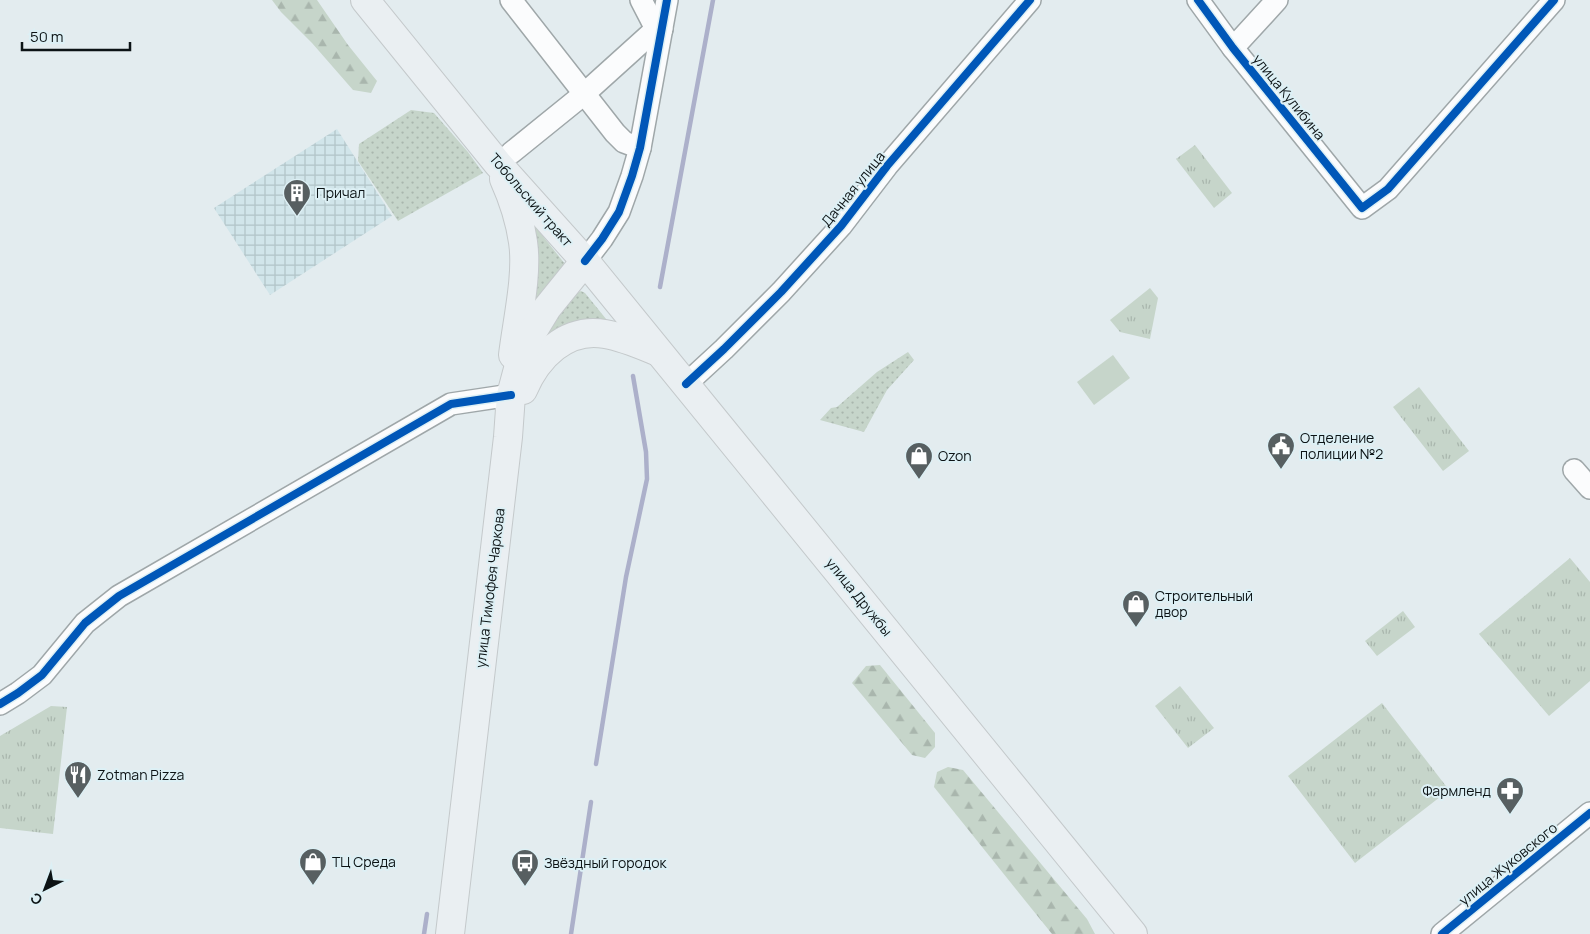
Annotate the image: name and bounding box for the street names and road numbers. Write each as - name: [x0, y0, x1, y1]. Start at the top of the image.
- street label: улица Кулибина: [1249, 50, 1330, 144]
- street label: Дачная улица: [816, 147, 889, 230]
- street label: Тобольский тракт: [485, 149, 577, 250]
- street label: улица Тимофея Чаркова: [470, 507, 509, 669]
- street label: улица Дружбы: [822, 554, 897, 640]
- street label: улица Жуковского: [1454, 818, 1561, 909]

